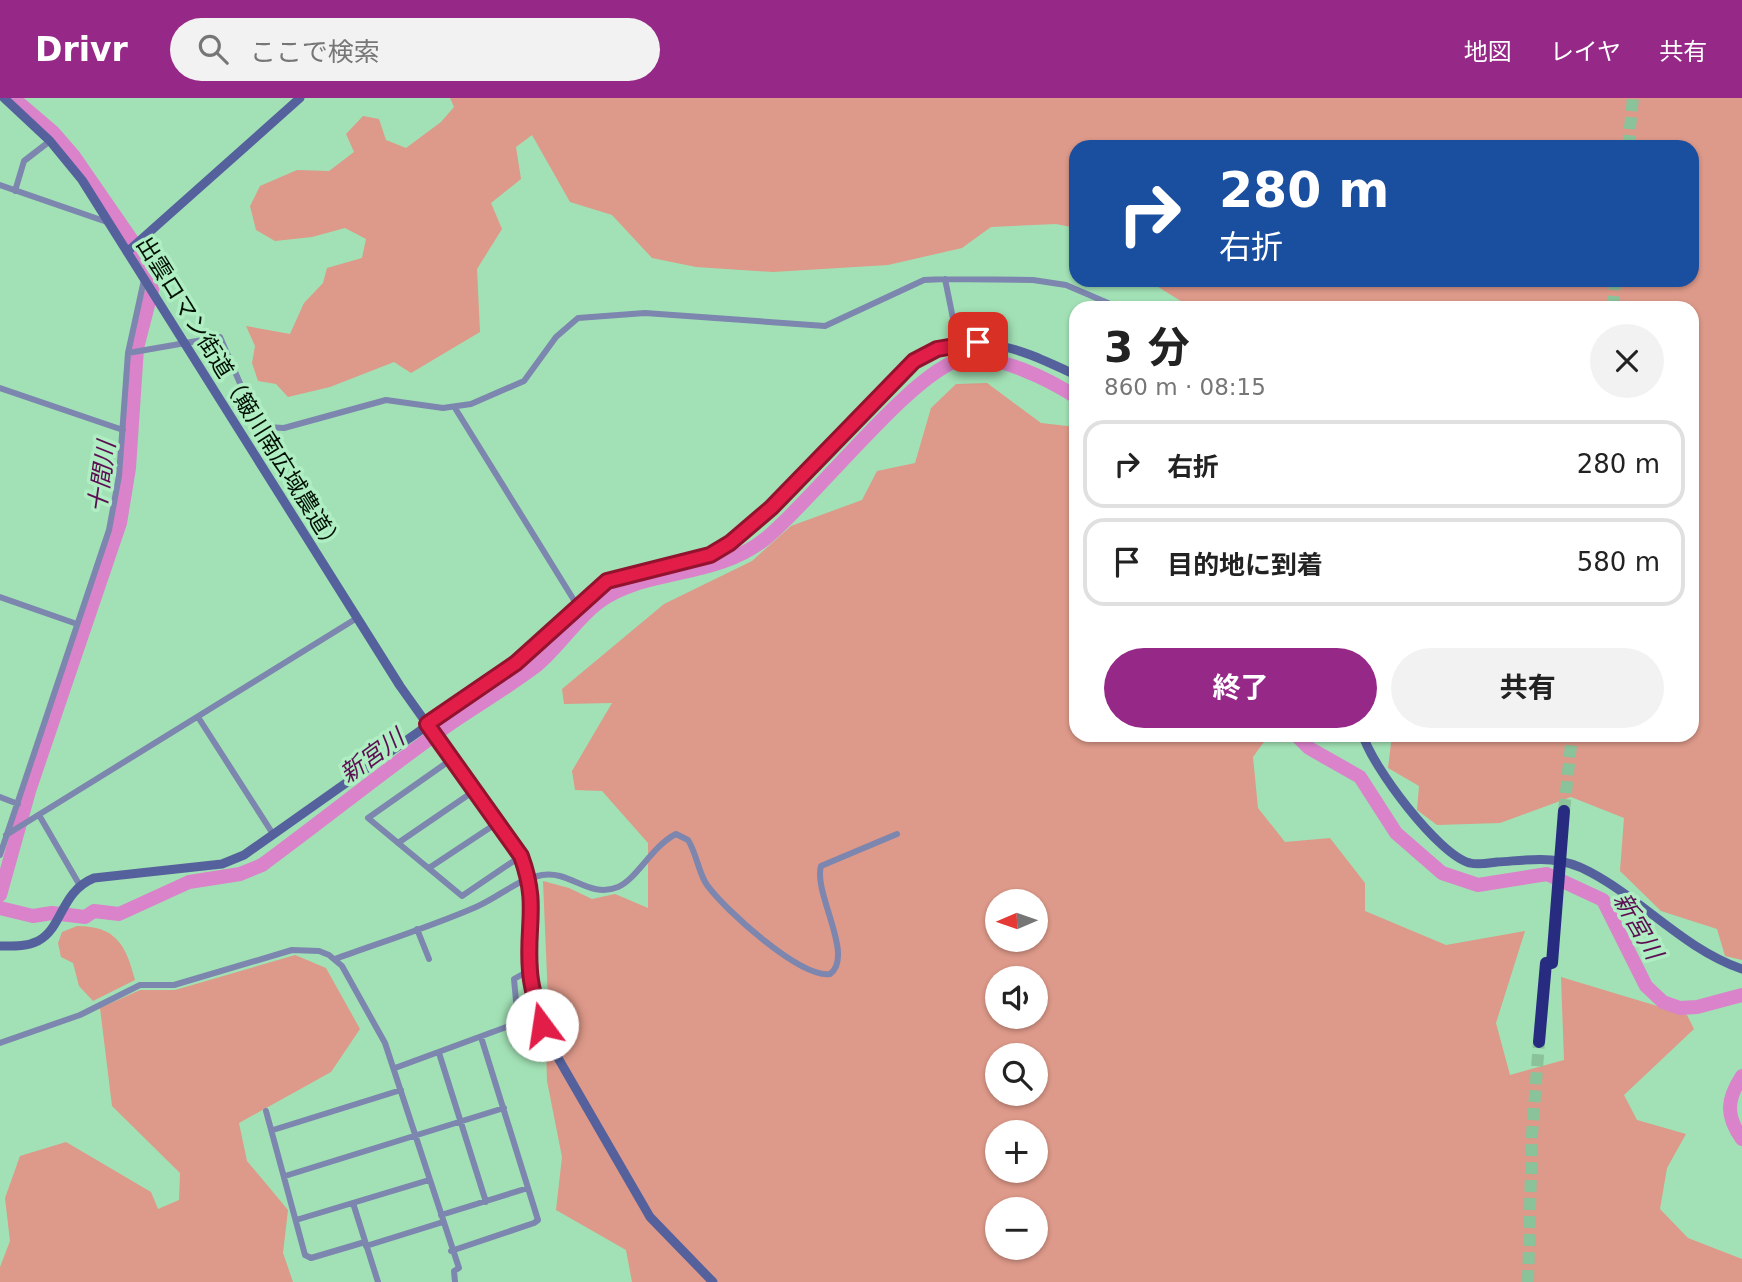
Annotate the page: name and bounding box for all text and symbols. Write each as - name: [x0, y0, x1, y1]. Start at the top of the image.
- search box: [170, 18, 660, 81]
- text: Drivr: [35, 30, 128, 69]
- icon: search: [194, 30, 232, 68]
- text: ここで検索: [250, 37, 380, 67]
- text: 地図: [1464, 38, 1512, 66]
- text: レイヤ: [1550, 38, 1621, 66]
- text: 共有: [1659, 38, 1707, 66]
- text: 280 m: [1219, 162, 1389, 219]
- icon: right: [1104, 168, 1195, 259]
- text: 右折: [1219, 228, 1283, 266]
- street label: 出雲ロマン街道（簸川南広域農道）: [131, 232, 349, 558]
- pin: [948, 312, 1008, 372]
- icon: arrive: [959, 323, 997, 361]
- text: 3 分: [1104, 323, 1190, 372]
- button: close: [1590, 324, 1664, 398]
- text: 860 m · 08:15: [1104, 374, 1266, 400]
- water label: 十間川: [83, 436, 121, 515]
- icon: right: [1108, 445, 1146, 483]
- text: 280 m: [1577, 449, 1660, 479]
- text: 右折: [1167, 452, 1219, 482]
- icon: arrive: [1108, 543, 1146, 581]
- text: 580 m: [1577, 547, 1660, 577]
- text: 目的地に到着: [1167, 550, 1323, 580]
- button: 終了: [1104, 648, 1377, 728]
- button: 共有: [1391, 648, 1664, 728]
- water label: 新宮川: [335, 722, 412, 788]
- water label: 新宮川: [1608, 888, 1670, 967]
- north arrow: [985, 889, 1048, 952]
- map controls: [985, 889, 1048, 1260]
- button: sound: [985, 966, 1048, 1029]
- position arrow: [505, 988, 579, 1062]
- button: search: [985, 1043, 1048, 1106]
- button: +: [985, 1120, 1048, 1183]
- button: −: [985, 1197, 1048, 1260]

